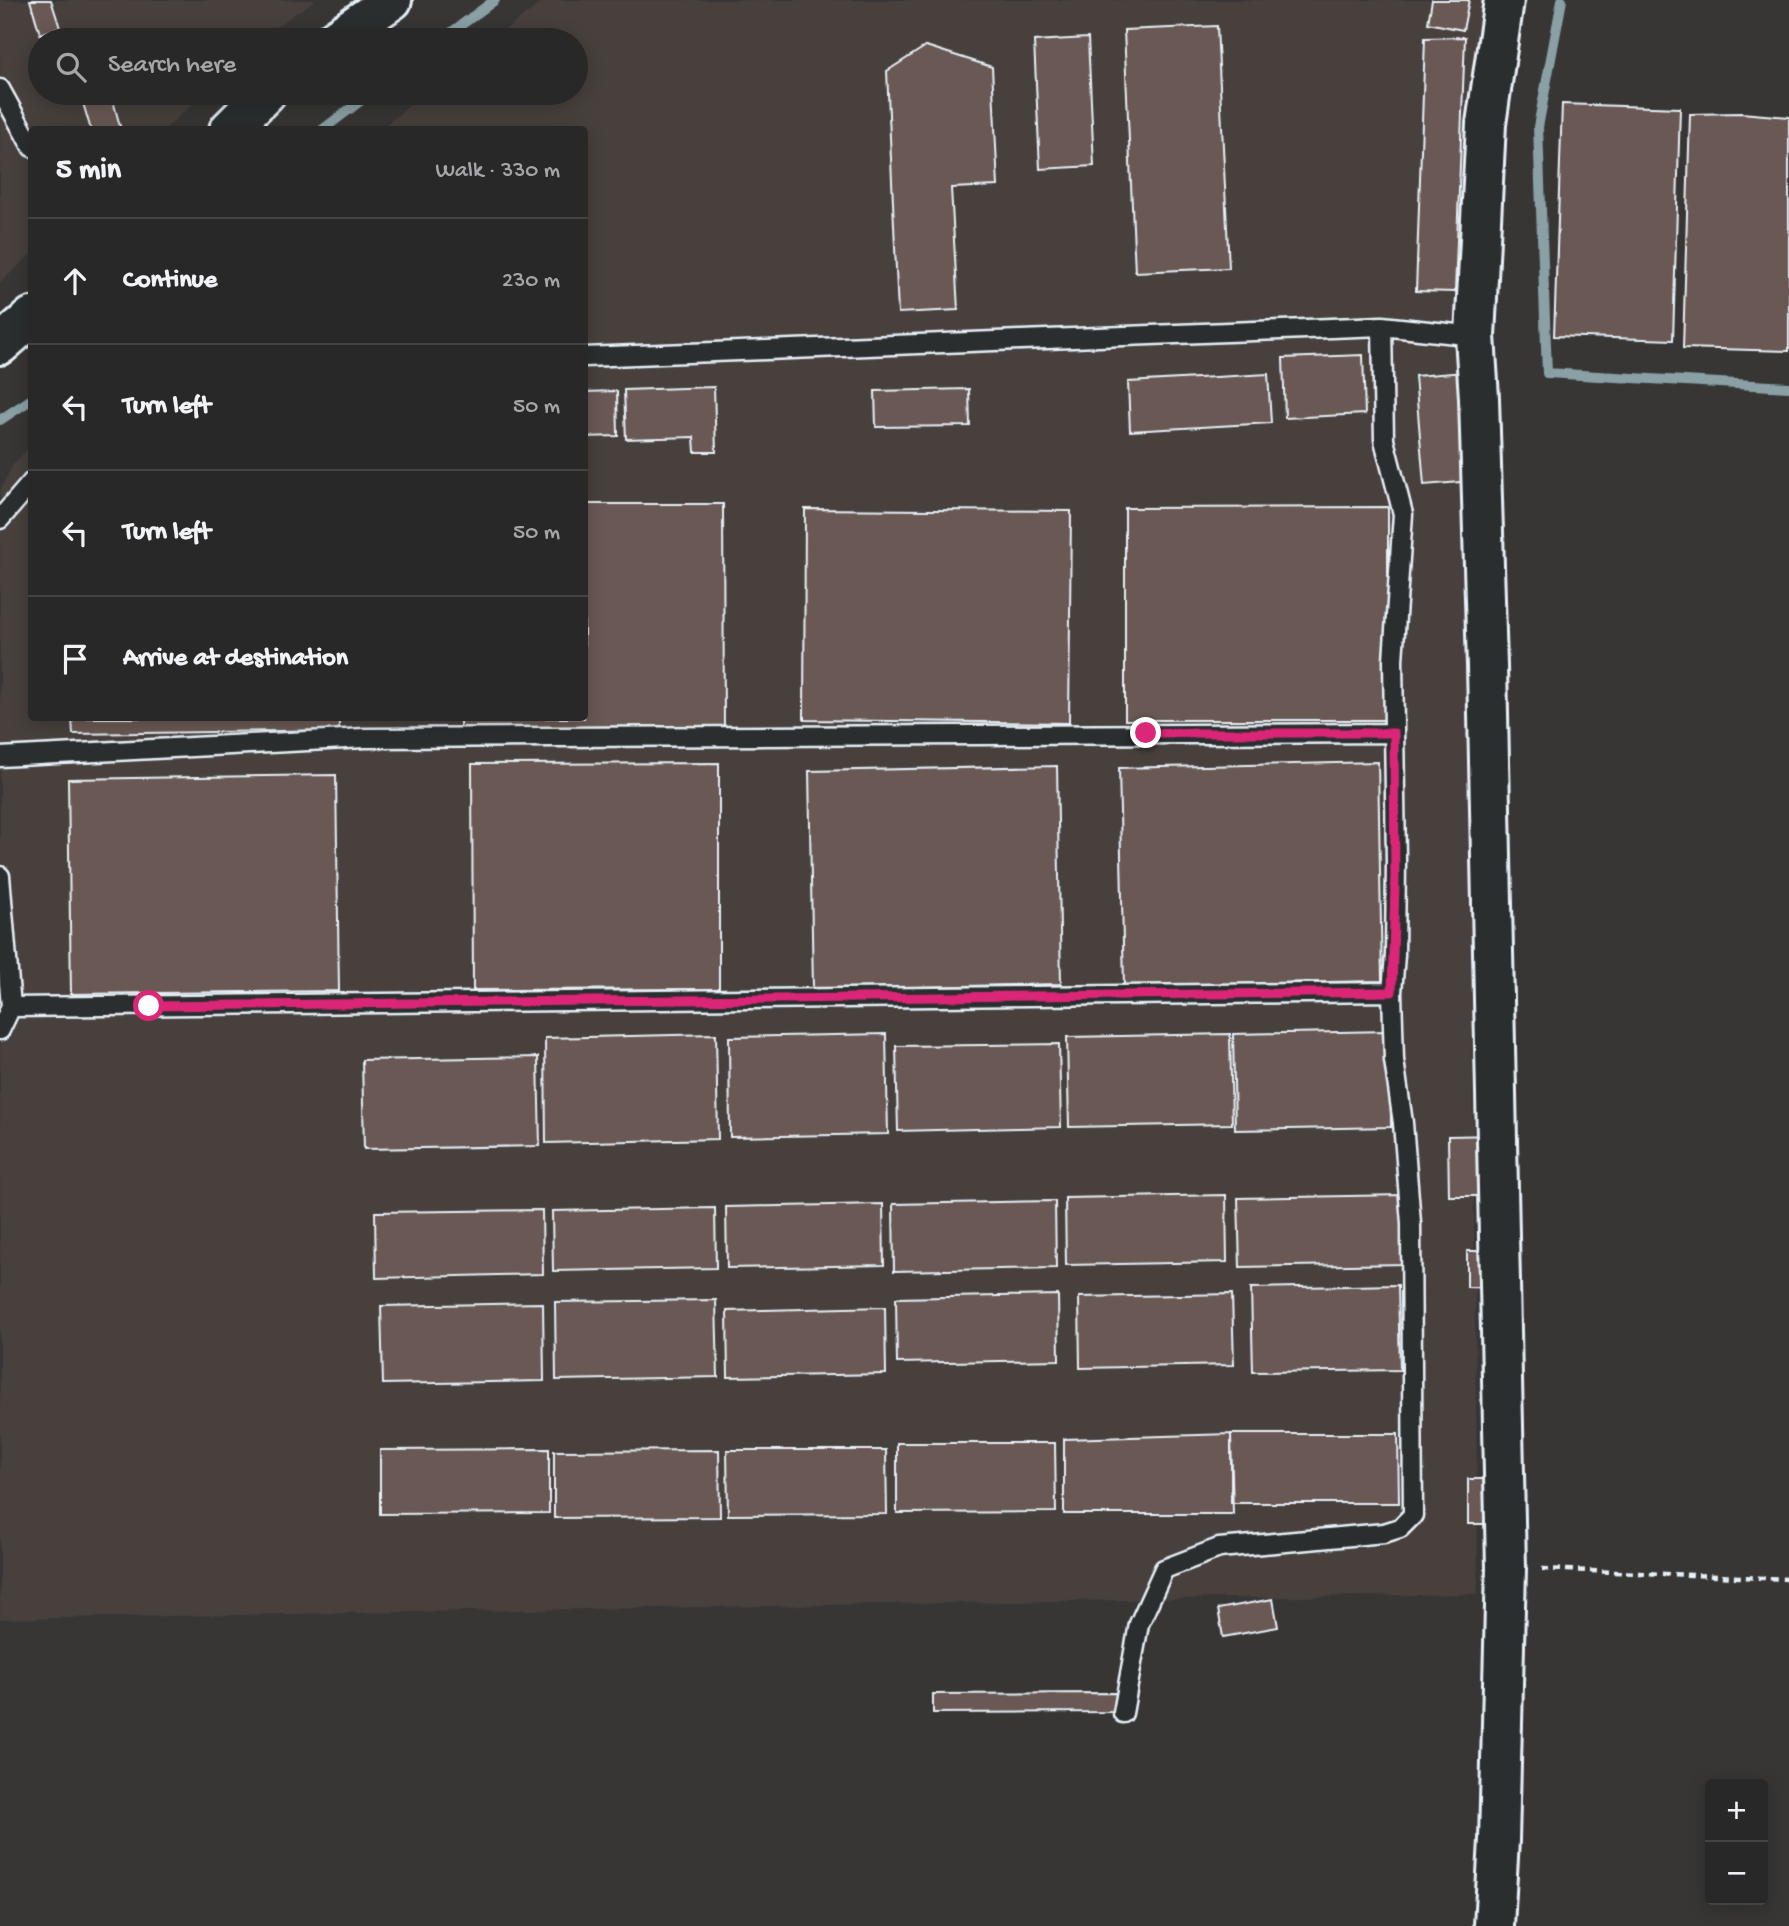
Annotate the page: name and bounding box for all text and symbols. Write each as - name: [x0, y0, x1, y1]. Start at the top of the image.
- search box: [28, 28, 588, 105]
- icon: search: [52, 48, 90, 86]
- text: Search here: [108, 51, 236, 82]
- text: 5 min: [56, 154, 121, 189]
- text: Walk · 330 m: [436, 158, 560, 185]
- icon: ahead: [56, 262, 94, 300]
- text: Continue: [123, 266, 217, 297]
- text: 230 m: [502, 268, 560, 295]
- icon: left: [56, 388, 94, 426]
- text: Turn left: [123, 392, 211, 423]
- text: 50 m: [513, 394, 560, 421]
- icon: left: [56, 514, 94, 552]
- text: Turn left: [123, 518, 211, 549]
- text: 50 m: [513, 520, 560, 547]
- icon: arrive: [56, 640, 94, 678]
- text: Arrive at destination: [123, 644, 348, 675]
- route end: [1130, 717, 1161, 748]
- route start: [133, 990, 164, 1021]
- map controls: [1705, 1779, 1768, 1905]
- button: +: [1705, 1779, 1768, 1842]
- button: −: [1705, 1842, 1768, 1905]

